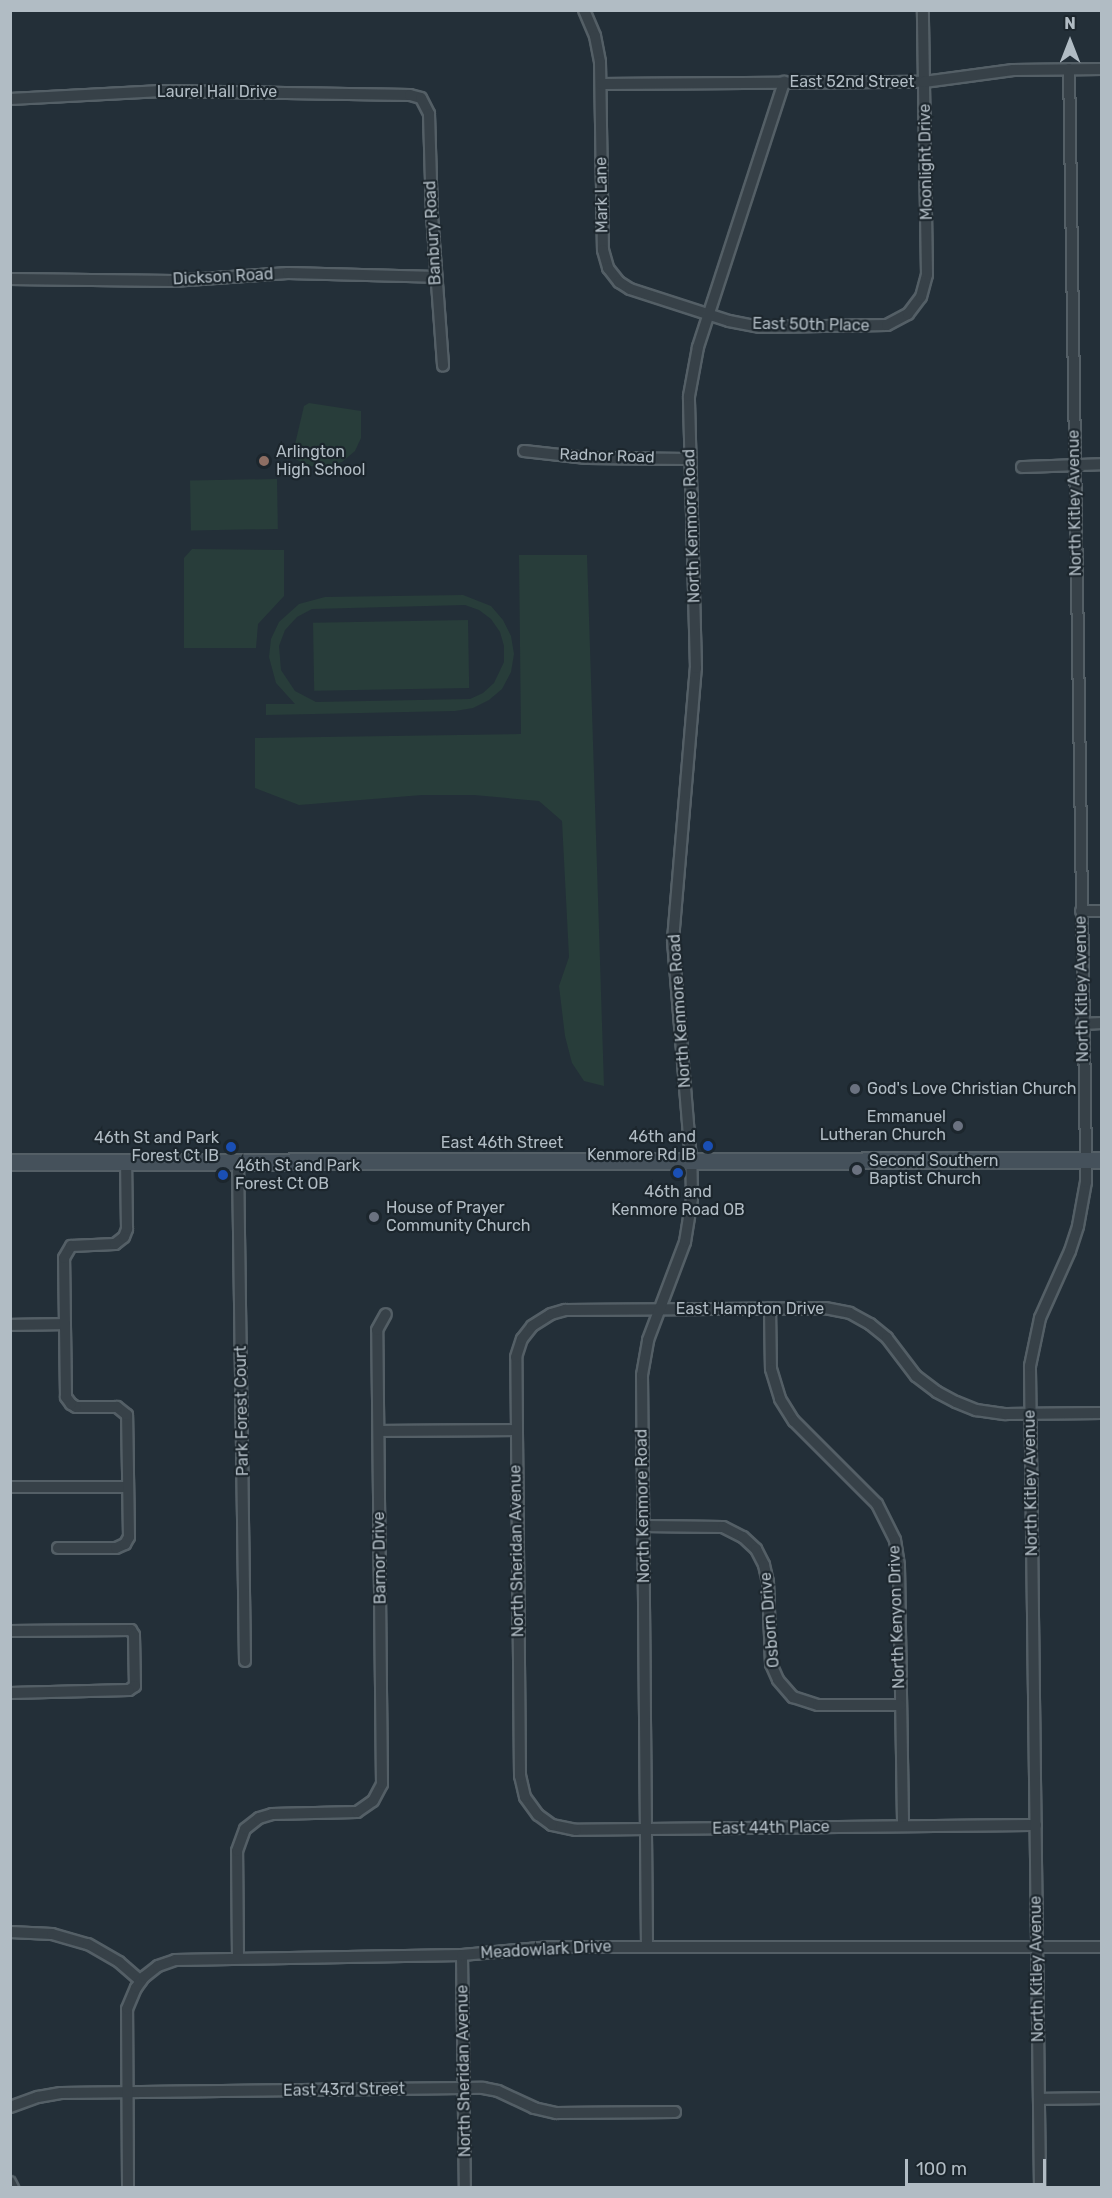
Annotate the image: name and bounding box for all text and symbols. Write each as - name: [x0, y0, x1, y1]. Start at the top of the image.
- north arrow: [1040, 12, 1100, 72]
- text: N: [1064, 14, 1076, 33]
- street label: East 52nd Street: [789, 72, 915, 92]
- street label: Laurel Hall Drive: [157, 82, 277, 102]
- street label: Moonlight Drive: [915, 104, 937, 220]
- street label: Mark Lane: [592, 157, 612, 233]
- street label: Banbury Road: [421, 180, 445, 286]
- street label: Dickson Road: [172, 265, 274, 289]
- street label: East 50th Place: [752, 314, 870, 336]
- street label: North Kitley Avenue: [1064, 429, 1086, 577]
- place label: Arlington High School: [276, 442, 365, 480]
- street label: Radnor Road: [559, 445, 655, 467]
- street label: North Kenmore Road: [680, 449, 704, 603]
- marker: Arlington High School: [257, 454, 271, 468]
- street label: North Kitley Avenue: [1071, 915, 1093, 1063]
- street label: North Kenmore Road: [665, 933, 695, 1089]
- place label: God's Love Christian Church: [867, 1079, 1077, 1099]
- marker: God's Love Christian Church: [848, 1082, 862, 1096]
- place label: Emmanuel Lutheran Church: [820, 1107, 946, 1145]
- marker: Emmanuel Lutheran Church: [951, 1119, 965, 1133]
- place label: 46th and Kenmore Rd IB: [587, 1127, 696, 1165]
- place label: 46th St and Park Forest Ct IB: [94, 1128, 219, 1166]
- street label: East 46th Street: [441, 1133, 563, 1153]
- marker: 46th and Kenmore Rd IB: [701, 1139, 715, 1153]
- marker: 46th St and Park Forest Ct IB: [224, 1140, 238, 1154]
- place label: Second Southern Baptist Church: [869, 1151, 999, 1189]
- place label: 46th St and Park Forest Ct OB: [235, 1156, 360, 1194]
- marker: Second Southern Baptist Church: [850, 1163, 864, 1177]
- marker: 46th and Kenmore Road OB: [671, 1166, 685, 1180]
- marker: 46th St and Park Forest Ct OB: [216, 1168, 230, 1182]
- place label: 46th and Kenmore Road OB: [611, 1182, 745, 1220]
- place label: House of Prayer Community Church: [386, 1198, 531, 1236]
- marker: House of Prayer Community Church: [367, 1210, 381, 1224]
- street label: East Hampton Drive: [676, 1299, 824, 1319]
- street label: Park Forest Court: [231, 1346, 253, 1476]
- street label: North Kitley Avenue: [1020, 1409, 1042, 1557]
- street label: North Kenmore Road: [632, 1429, 654, 1583]
- street label: North Sheridan Avenue: [506, 1464, 528, 1638]
- street label: Barnor Drive: [370, 1511, 390, 1605]
- street label: North Kenyon Drive: [885, 1545, 909, 1689]
- street label: Osborn Drive: [756, 1571, 784, 1669]
- street label: East 44th Place: [712, 1817, 830, 1839]
- street label: North Kitley Avenue: [1026, 1895, 1048, 2043]
- street label: Meadowlark Drive: [480, 1937, 612, 1963]
- street label: North Sheridan Avenue: [453, 1984, 475, 2158]
- street label: East 43rd Street: [283, 2079, 405, 2101]
- scale bar: [908, 2147, 1049, 2185]
- text: 100 m: [916, 2158, 967, 2180]

